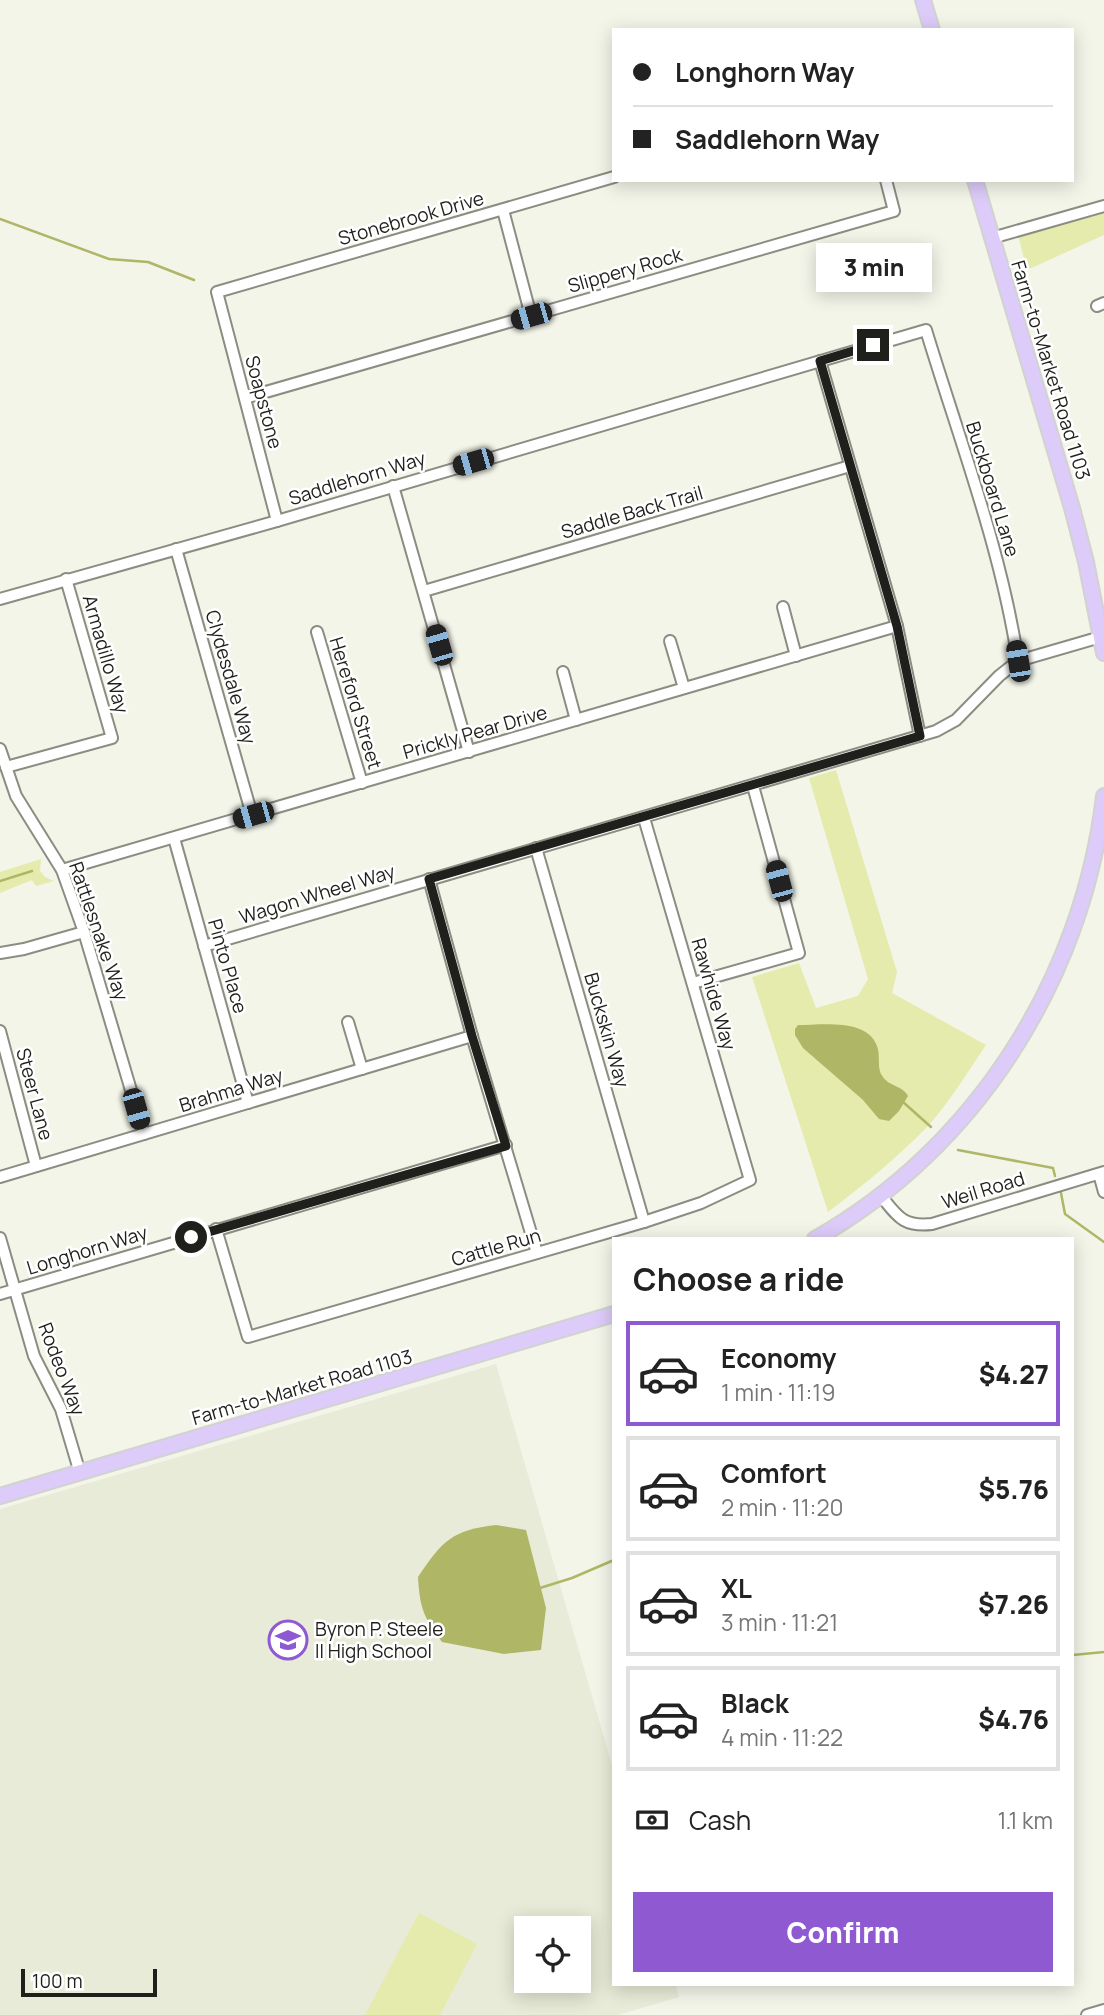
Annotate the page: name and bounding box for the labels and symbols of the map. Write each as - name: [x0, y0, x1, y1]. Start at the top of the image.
- street label: Stonebrook Drive: [335, 185, 487, 251]
- street label: Slippery Rock: [565, 241, 686, 299]
- callout: 3 min: [815, 244, 931, 292]
- street label: Farm-to-Market Road 1103: [1005, 257, 1097, 483]
- car: [508, 300, 555, 332]
- route end: [857, 329, 889, 361]
- street label: Soapstone: [239, 353, 289, 451]
- street label: Buckboard Lane: [960, 418, 1026, 560]
- street label: Saddlehorn Way: [285, 445, 429, 511]
- car: [450, 446, 497, 478]
- street label: Saddle Back Trail: [558, 479, 706, 545]
- street label: Armadillo Way: [77, 592, 135, 716]
- street label: Clydesdale Way: [199, 607, 263, 747]
- car: [424, 622, 455, 668]
- street label: Hereford Street: [324, 634, 388, 772]
- car: [1005, 639, 1032, 683]
- street label: Prickly Pear Drive: [400, 699, 550, 765]
- car: [230, 799, 277, 831]
- street label: Rattlesnake Way: [63, 858, 135, 1004]
- street label: Wagon Wheel Way: [236, 858, 398, 930]
- car: [764, 858, 795, 904]
- street label: Pinto Place: [202, 916, 254, 1016]
- street label: Rawhide Way: [686, 935, 742, 1053]
- street label: Buckskin Way: [578, 969, 636, 1091]
- street label: Steer Lane: [10, 1045, 60, 1143]
- street label: Brahma Way: [176, 1062, 286, 1118]
- car: [121, 1086, 152, 1132]
- street label: Weil Road: [938, 1165, 1028, 1215]
- street label: Longhorn Way: [23, 1219, 151, 1281]
- route start: [175, 1221, 207, 1253]
- street label: Cattle Run: [448, 1222, 544, 1272]
- street label: Rodeo Way: [32, 1319, 92, 1419]
- street label: Farm-to-Market Road 1103: [189, 1343, 415, 1431]
- place label: Byron P. Steele II High School: [315, 1616, 443, 1664]
- school or university icon: Byron P. Steele II High School: [267, 1619, 309, 1661]
- scale bar: [21, 1966, 158, 1998]

